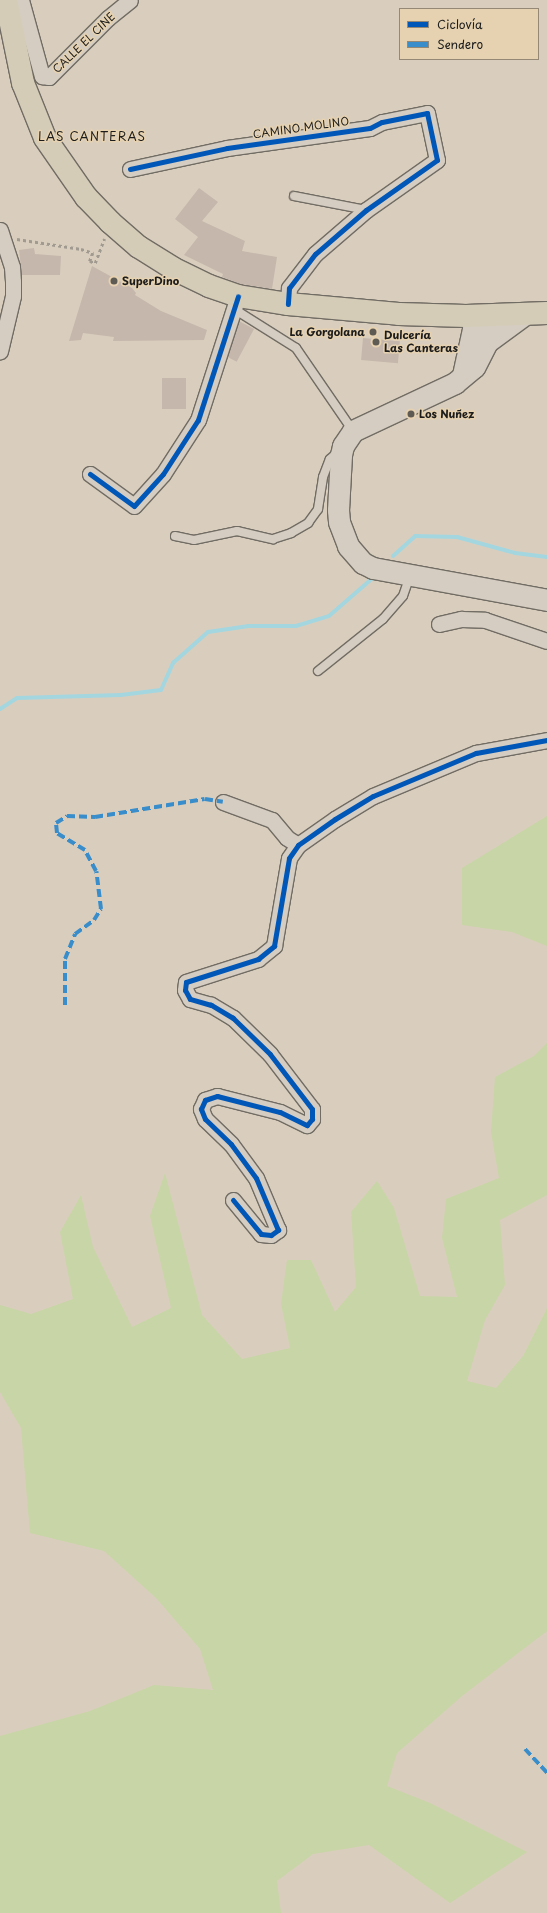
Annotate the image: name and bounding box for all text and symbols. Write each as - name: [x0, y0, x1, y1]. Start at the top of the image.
- legend: [399, 8, 539, 60]
- street label: CALLE EL CINE: [49, 9, 119, 77]
- text: Ciclovía: [437, 15, 483, 33]
- text: Sendero: [437, 35, 483, 53]
- street label: CAMINO MOLINO: [252, 115, 350, 141]
- district label: LAS CANTERAS: [38, 130, 146, 144]
- place label: SuperDino: [122, 274, 179, 288]
- marker: SuperDino: [109, 276, 119, 286]
- place label: La Gorgolana: [289, 325, 365, 339]
- marker: La Gorgolana: [368, 327, 378, 337]
- place label: Dulcería Las Canteras: [384, 329, 458, 355]
- marker: Dulcería Las Canteras: [371, 337, 381, 347]
- place label: Los Nuñez: [419, 407, 475, 421]
- marker: Los Nuñez: [406, 409, 416, 419]

